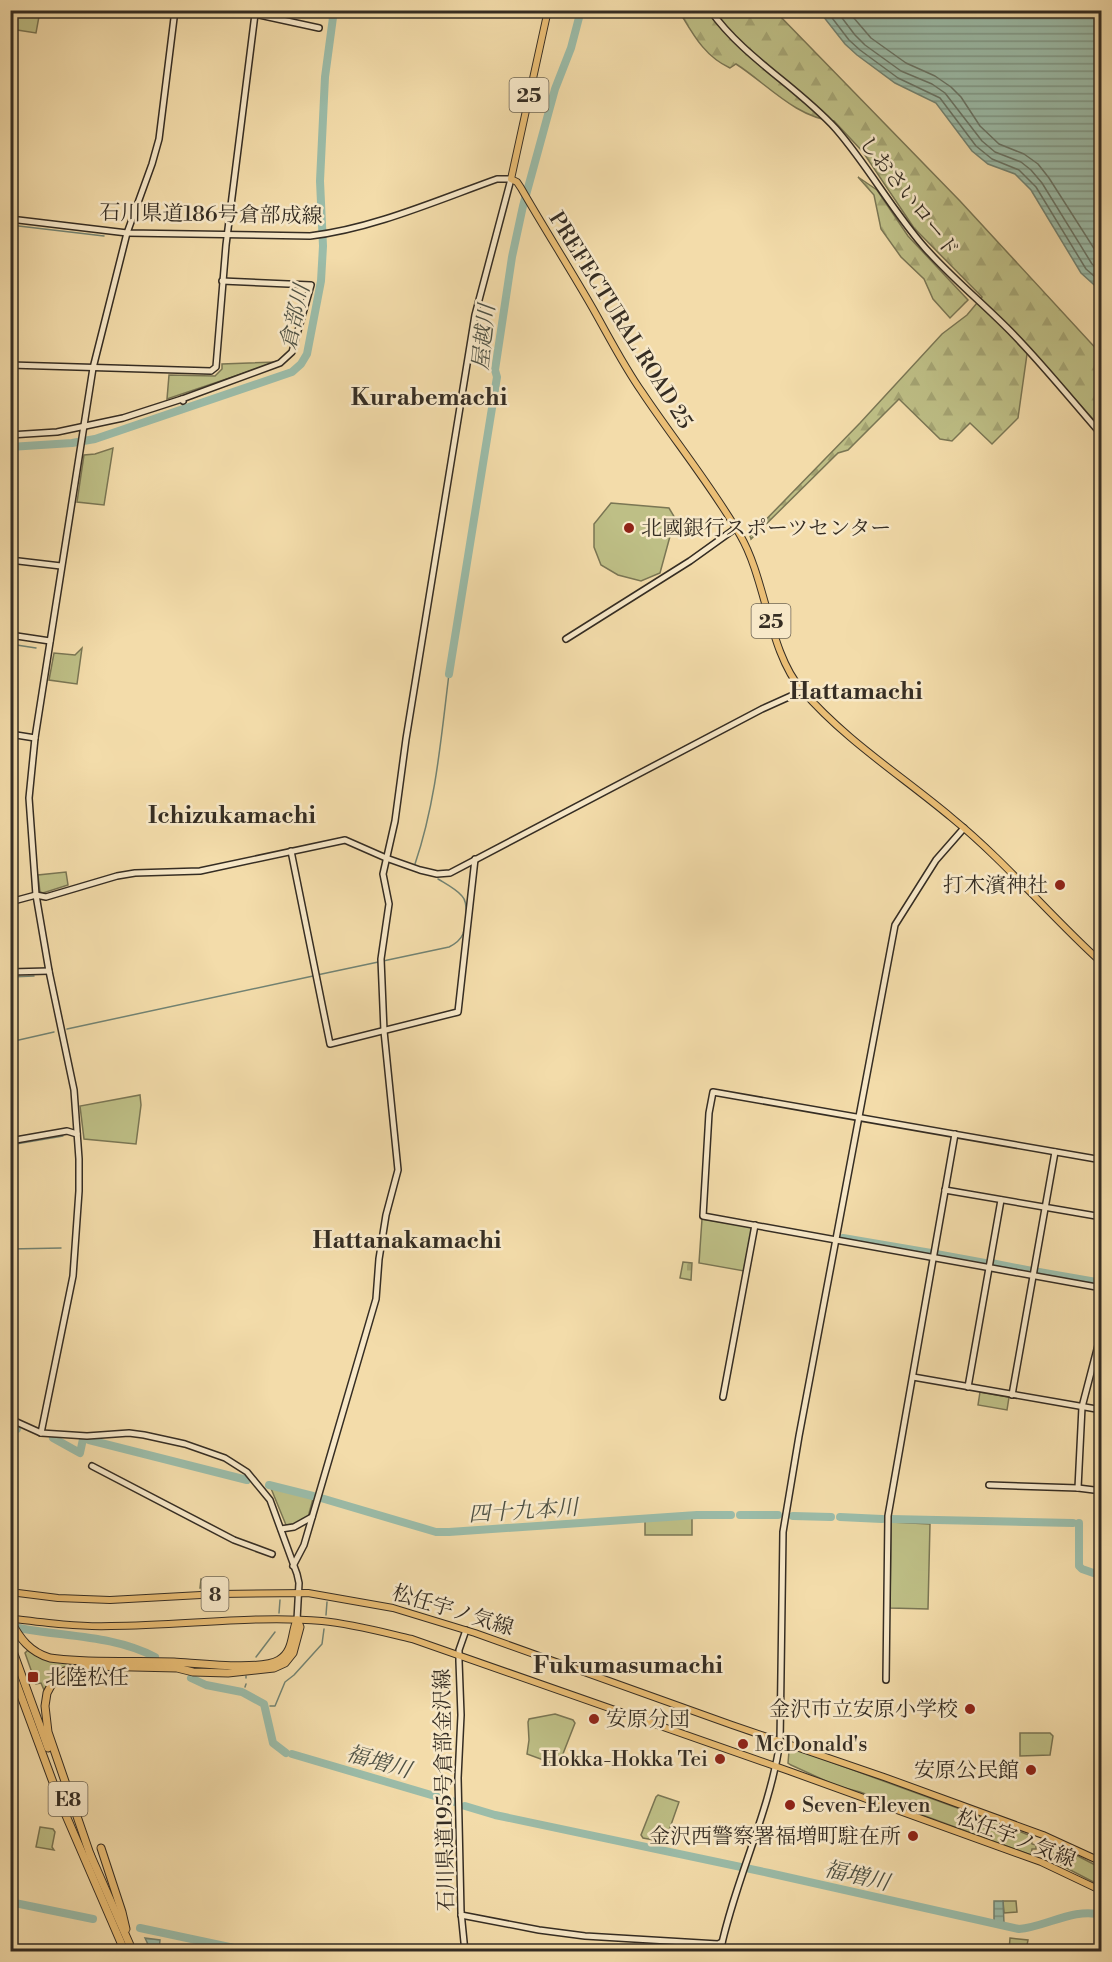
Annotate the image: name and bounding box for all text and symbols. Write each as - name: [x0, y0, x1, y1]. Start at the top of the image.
- road number: 25: [510, 78, 548, 112]
- street label: しおさいロード: [853, 131, 964, 263]
- street label: 石川県道186号倉部成線: [99, 200, 323, 230]
- street label: PREFECTURAL ROAD 25: [543, 207, 698, 434]
- water label: 倉部川: [275, 280, 316, 353]
- water label: 屋越川: [468, 301, 502, 371]
- district label: Kurabemachi: [351, 383, 508, 413]
- place label: 北國銀行スポーツセンター: [641, 516, 891, 542]
- marker: 北國銀行スポーツセンター: [622, 521, 636, 535]
- road number: 25: [752, 604, 790, 638]
- district label: Hattamachi: [789, 677, 923, 707]
- district label: Ichizukamachi: [148, 801, 316, 831]
- place label: 打木濱神社: [943, 873, 1048, 899]
- marker: 打木濱神社: [1053, 878, 1067, 892]
- district label: Hattanakamachi: [313, 1226, 502, 1256]
- water label: 四十九本川: [467, 1494, 581, 1529]
- road number: 8: [202, 1577, 228, 1611]
- street label: 松任宇ノ気線: [389, 1580, 517, 1642]
- district label: Fukumasumachi: [533, 1651, 723, 1681]
- place label: 北陸松任: [45, 1665, 129, 1691]
- street label: 石川県道195号倉部金沢線: [430, 1668, 460, 1911]
- marker: 北陸松任: [26, 1670, 40, 1684]
- place label: 金沢市立安原小学校: [769, 1697, 958, 1723]
- marker: 金沢市立安原小学校: [963, 1702, 977, 1716]
- place label: 安原分団: [606, 1707, 690, 1733]
- marker: 安原分団: [587, 1712, 601, 1726]
- place label: McDonald's: [755, 1732, 867, 1758]
- marker: McDonald's: [736, 1737, 750, 1751]
- water label: 福増川: [343, 1740, 416, 1785]
- place label: Hokka-Hokka Tei: [541, 1747, 708, 1773]
- marker: Hokka-Hokka Tei: [713, 1752, 727, 1766]
- place label: 安原公民館: [914, 1758, 1019, 1784]
- marker: 安原公民館: [1024, 1763, 1038, 1777]
- road number: E8: [48, 1782, 88, 1816]
- place label: Seven-Eleven: [802, 1793, 931, 1819]
- marker: Seven-Eleven: [783, 1798, 797, 1812]
- street label: 松任宇ノ気線: [952, 1804, 1079, 1874]
- place label: 金沢西警察署福増町駐在所: [649, 1824, 901, 1850]
- marker: 金沢西警察署福増町駐在所: [906, 1829, 920, 1843]
- water label: 福増川: [821, 1856, 894, 1897]

